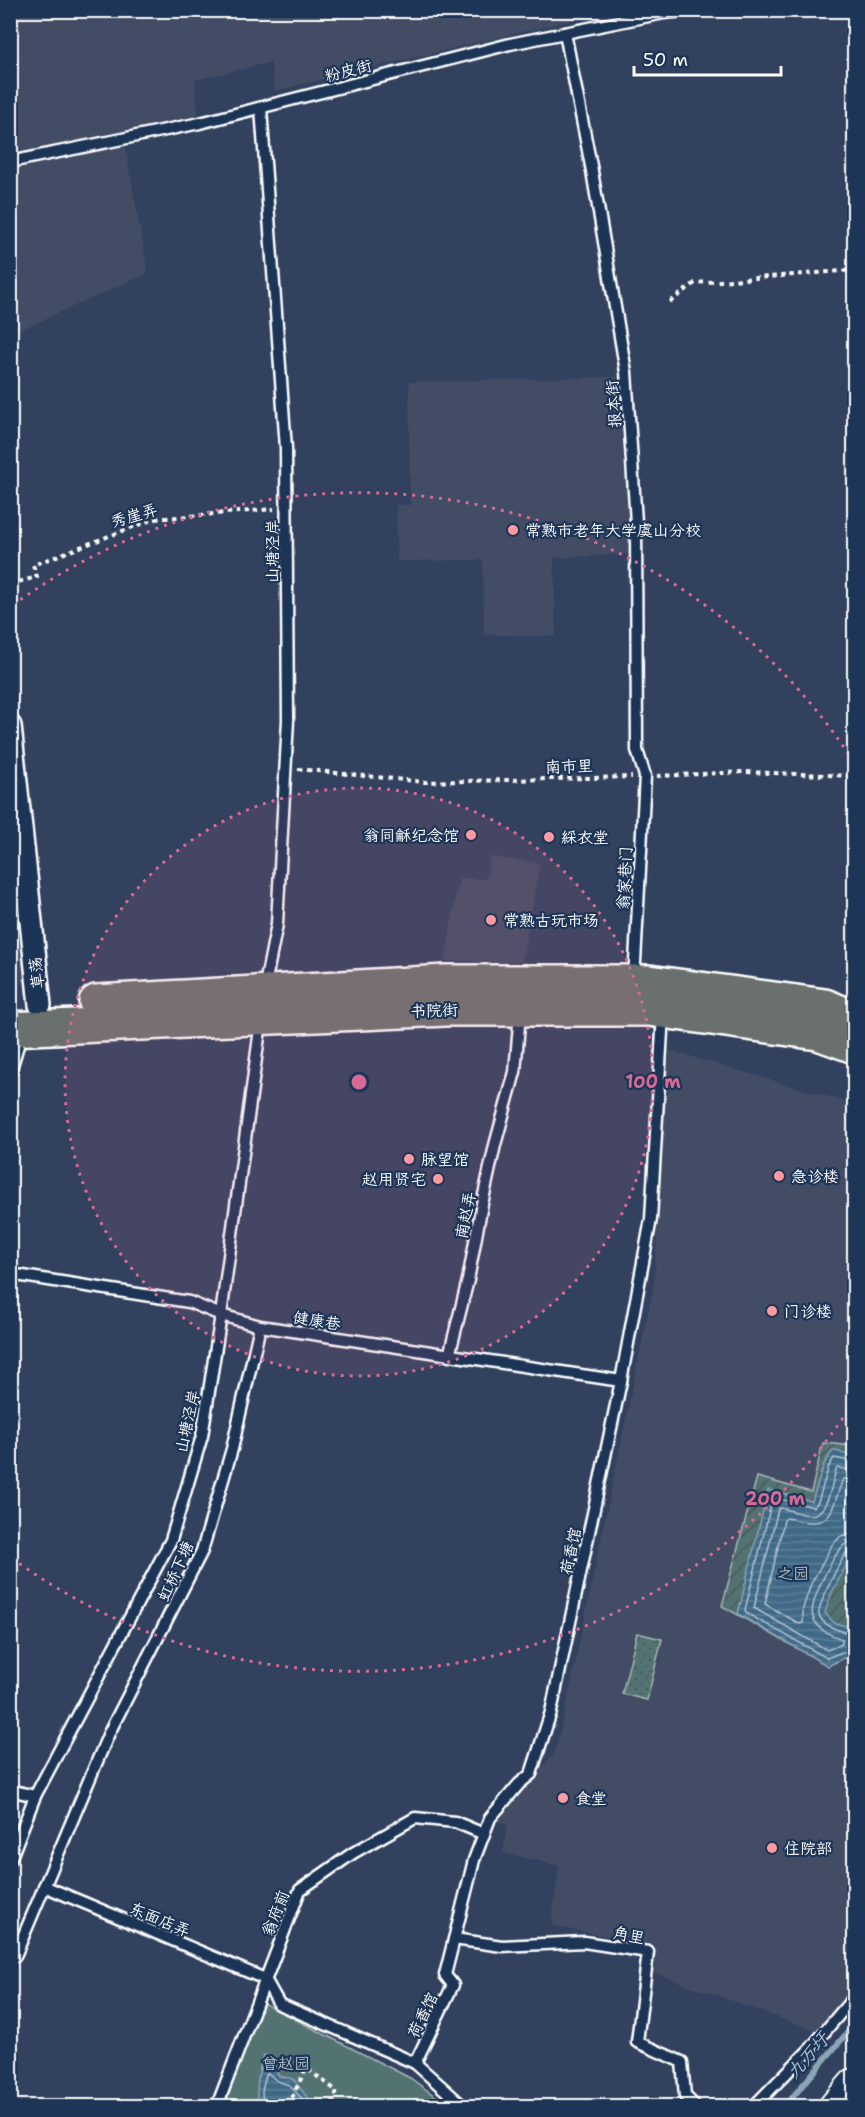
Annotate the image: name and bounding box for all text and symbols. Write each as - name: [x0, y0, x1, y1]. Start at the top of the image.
- scale bar: [634, 39, 781, 77]
- text: 50 m: [643, 48, 688, 72]
- street label: 粉皮街: [322, 54, 374, 86]
- street label: 报本街: [601, 379, 626, 429]
- street label: 秀崖弄: [108, 499, 160, 532]
- street label: 山塘泾岸: [262, 519, 283, 583]
- place label: 常熟市老年大学虞山分校: [525, 520, 701, 541]
- marker: 常熟市老年大学虞山分校: [506, 523, 520, 537]
- street label: 南市里: [545, 755, 593, 778]
- place label: 翁同龢纪念馆: [363, 825, 459, 846]
- place label: 綵衣堂: [561, 827, 609, 848]
- marker: 翁同龢纪念馆: [464, 828, 478, 842]
- marker: 綵衣堂: [542, 830, 556, 844]
- street label: 翁家巷门: [612, 846, 637, 911]
- place label: 常熟古玩市场: [503, 910, 599, 931]
- marker: 常熟古玩市场: [484, 913, 498, 927]
- street label: 草荡: [24, 956, 49, 990]
- street label: 书院街: [410, 999, 458, 1022]
- text: 100 m: [625, 1070, 681, 1094]
- centre of rings: [349, 1072, 369, 1092]
- place label: 脉望馆: [421, 1149, 469, 1170]
- marker: 脉望馆: [402, 1152, 416, 1166]
- place label: 急诊楼: [791, 1166, 839, 1187]
- place label: 赵用贤宅: [362, 1169, 426, 1190]
- marker: 急诊楼: [772, 1169, 786, 1183]
- marker: 赵用贤宅: [431, 1172, 445, 1186]
- street label: 南赵弄: [451, 1190, 480, 1241]
- place label: 门诊楼: [784, 1301, 832, 1322]
- marker: 门诊楼: [765, 1304, 779, 1318]
- street label: 健康巷: [292, 1306, 342, 1335]
- street label: 山塘泾岸: [171, 1388, 204, 1455]
- text: 200 m: [745, 1487, 806, 1511]
- street label: 荷香馆: [555, 1525, 586, 1577]
- street label: 虹桥下塘: [152, 1538, 198, 1605]
- park label: 之园: [777, 1563, 809, 1584]
- place label: 食堂: [575, 1788, 607, 1809]
- marker: 食堂: [556, 1791, 570, 1805]
- place label: 住院部: [784, 1838, 832, 1859]
- marker: 住院部: [765, 1841, 779, 1855]
- street label: 翁府前: [257, 1887, 294, 1939]
- street label: 东面店弄: [126, 1897, 193, 1942]
- street label: 角里: [611, 1922, 647, 1949]
- street label: 荷香馆: [402, 1989, 442, 2041]
- water label: 九万圩: [781, 2026, 836, 2084]
- park label: 曾赵园: [262, 2053, 310, 2074]

